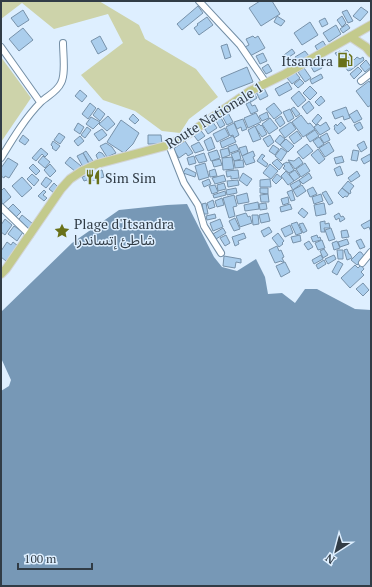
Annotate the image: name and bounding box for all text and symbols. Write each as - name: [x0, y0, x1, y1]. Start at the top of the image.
- place label: Itsandra: [281, 51, 333, 70]
- fuel station icon: Itsandra: [336, 51, 354, 69]
- street label: Route Nationale 1: [161, 77, 267, 153]
- restaurant icon: Sim Sim: [84, 168, 102, 186]
- place label: Sim Sim: [105, 168, 156, 187]
- place label: Plage d'Itsandra شاطئ إتساندرا: [74, 214, 174, 250]
- place icon: Plage d'Itsandra شاطئ إتساندرا: [53, 222, 71, 240]
- north arrow: [316, 531, 356, 571]
- scale bar: [18, 545, 92, 571]
- text: 100 m: [24, 551, 57, 566]
- text: N: [322, 551, 338, 567]

